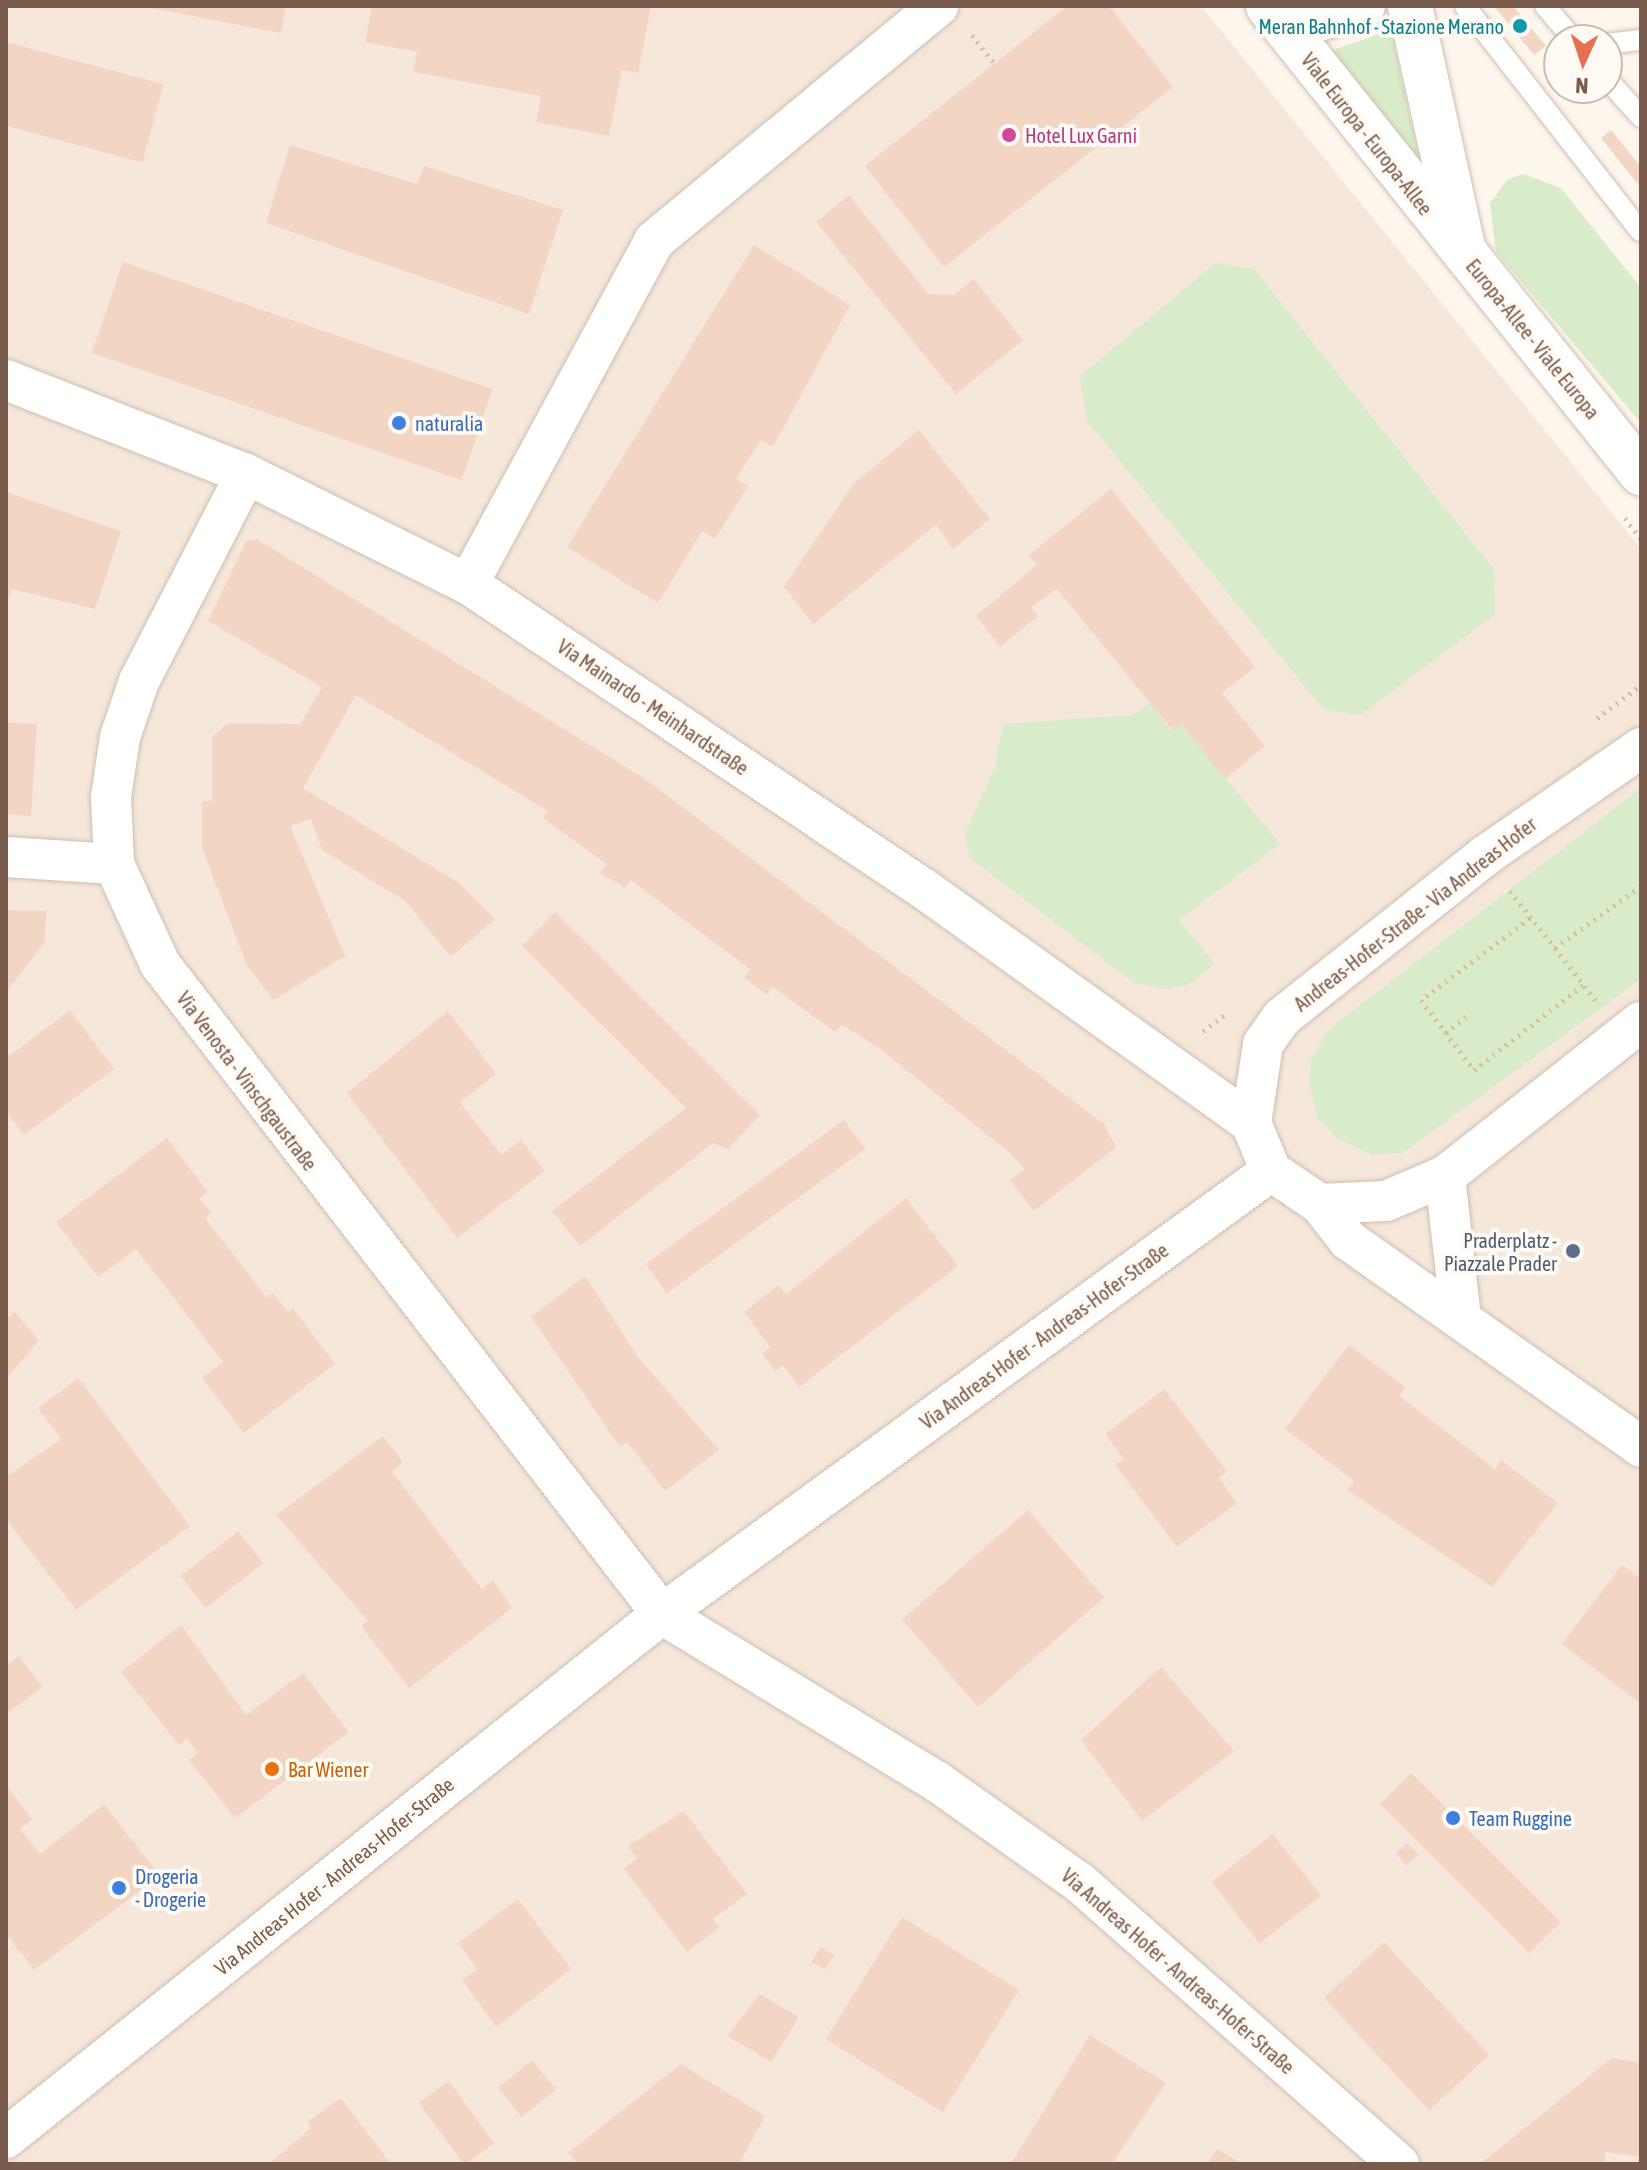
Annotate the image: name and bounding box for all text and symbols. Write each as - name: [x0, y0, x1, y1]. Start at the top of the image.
- place label: Meran Bahnhof - Stazione Merano: [1258, 14, 1504, 38]
- marker: Meran Bahnhof - Stazione Merano: [1511, 17, 1529, 35]
- north arrow: [1543, 24, 1623, 104]
- street label: Viale Europa - Europa-Allee: [1296, 48, 1438, 220]
- text: N: [1575, 73, 1589, 99]
- place label: Hotel Lux Garni: [1025, 123, 1137, 147]
- marker: Hotel Lux Garni: [1000, 126, 1018, 144]
- street label: Europa-Allee - Viale Europa: [1461, 254, 1605, 424]
- place label: naturalia: [415, 411, 483, 435]
- marker: naturalia: [390, 414, 408, 432]
- street label: Via Mainardo - Meinhardstraße: [553, 634, 753, 780]
- street label: Andreas-Hofer-Straße - Via Andreas Hofer: [1289, 812, 1541, 1016]
- street label: Via Venosta - Vinschgaustraße: [172, 987, 322, 1175]
- place label: Praderplatz - Piazzale Prader: [1444, 1228, 1557, 1275]
- street label: Via Andreas Hofer - Andreas-Hofer-Straße: [915, 1238, 1173, 1434]
- marker: Praderplatz - Piazzale Prader: [1564, 1242, 1582, 1260]
- place label: Bar Wiener: [288, 1757, 368, 1781]
- marker: Bar Wiener: [263, 1760, 281, 1778]
- street label: Via Andreas Hofer - Andreas-Hofer-Straße: [210, 1772, 458, 1980]
- place label: Team Ruggine: [1469, 1806, 1572, 1830]
- marker: Team Ruggine: [1444, 1809, 1462, 1827]
- street label: Via Andreas Hofer - Andreas-Hofer-Straße: [1057, 1863, 1299, 2079]
- place label: Drogeria - Drogerie: [135, 1864, 206, 1911]
- marker: Drogeria - Drogerie: [110, 1879, 128, 1897]

